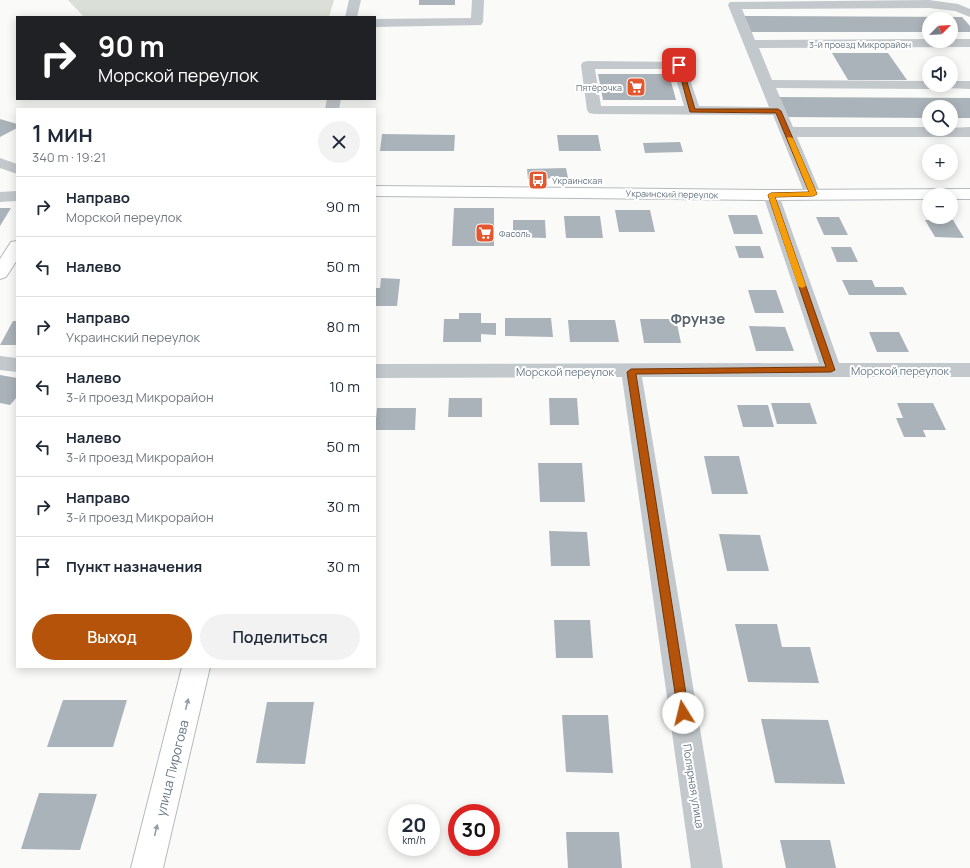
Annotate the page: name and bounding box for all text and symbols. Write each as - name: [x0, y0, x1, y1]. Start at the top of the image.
- north arrow: [922, 12, 958, 48]
- map controls: [922, 12, 958, 224]
- text: 90 m: [98, 27, 165, 65]
- icon: right: [32, 32, 84, 84]
- street label: 3-й проезд Микрорайон: [809, 38, 911, 51]
- pin: [662, 48, 696, 82]
- icon: arrive: [668, 54, 690, 76]
- button: sound: [922, 56, 958, 92]
- text: Морской переулок: [98, 63, 258, 87]
- supermarket icon: Пятёрочка: [625, 76, 647, 98]
- place label: Пятёрочка: [576, 81, 622, 94]
- button: search: [922, 100, 958, 136]
- text: 1 мин: [32, 116, 93, 149]
- button: close: [318, 121, 360, 163]
- button: +: [922, 144, 958, 180]
- text: 340 m · 19:21: [32, 148, 106, 166]
- bus stop icon: Украинская: [527, 169, 549, 191]
- place label: Украинская: [552, 174, 602, 187]
- text: Направо: [66, 187, 130, 208]
- street label: Украинский переулок: [626, 187, 719, 201]
- button: −: [922, 188, 958, 224]
- icon: right: [32, 196, 54, 218]
- text: 90 m: [326, 196, 360, 217]
- text: Морской переулок: [66, 208, 182, 226]
- supermarket icon: Фасоль: [474, 222, 496, 244]
- place label: Фасоль: [499, 227, 531, 240]
- icon: left: [32, 256, 54, 278]
- text: Налево: [66, 256, 121, 277]
- text: 50 m: [326, 256, 360, 277]
- text: Направо: [66, 307, 130, 328]
- district label: Фрунзе: [671, 308, 725, 329]
- icon: right: [32, 316, 54, 338]
- text: 80 m: [326, 316, 360, 337]
- text: Украинский переулок: [66, 328, 200, 346]
- street label: Морской переулок: [851, 363, 950, 378]
- street label: Морской переулок: [516, 364, 615, 379]
- text: Налево: [66, 367, 121, 388]
- icon: left: [32, 376, 54, 398]
- text: 10 m: [329, 376, 360, 397]
- text: 3-й проезд Микрорайон: [66, 388, 214, 406]
- text: Налево: [66, 427, 121, 448]
- icon: left: [32, 436, 54, 458]
- text: 50 m: [326, 436, 360, 457]
- text: 3-й проезд Микрорайон: [66, 448, 214, 466]
- text: Направо: [66, 487, 130, 508]
- icon: right: [32, 496, 54, 518]
- text: 30 m: [327, 496, 360, 517]
- text: 3-й проезд Микрорайон: [66, 508, 214, 526]
- icon: arrive: [32, 556, 54, 578]
- text: Пункт назначения: [66, 556, 202, 577]
- text: 30 m: [327, 556, 360, 577]
- button: Выход: [32, 614, 192, 660]
- button: Поделиться: [200, 614, 360, 660]
- position arrow: [662, 692, 704, 734]
- one-way arrow: [185, 698, 191, 710]
- street label: улица Пирогова: [151, 718, 193, 818]
- street label: Полярная улица: [680, 743, 708, 829]
- speed limit sign: 30: [448, 804, 500, 856]
- text: 20: [401, 811, 427, 838]
- one-way arrow: [153, 824, 159, 836]
- text: km/h: [402, 833, 426, 847]

